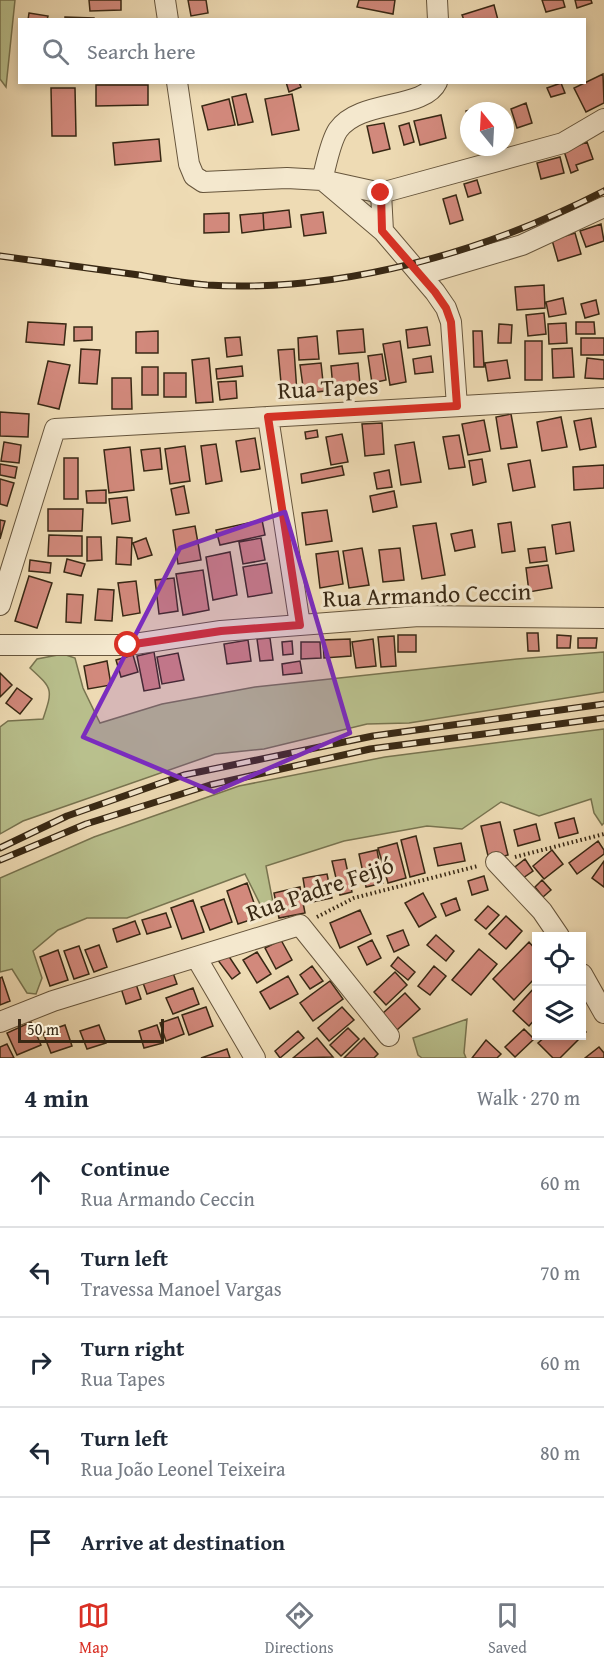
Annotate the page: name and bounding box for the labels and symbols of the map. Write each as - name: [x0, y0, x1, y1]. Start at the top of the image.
- north arrow: [460, 102, 514, 156]
- route end: [367, 179, 393, 205]
- street label: Rua Tapes: [277, 367, 379, 408]
- street label: Rua Armando Ceccin: [322, 573, 532, 616]
- route start: [114, 631, 140, 657]
- street label: Rua Padre Feijó: [241, 847, 398, 930]
- scale bar: [18, 1016, 164, 1044]

